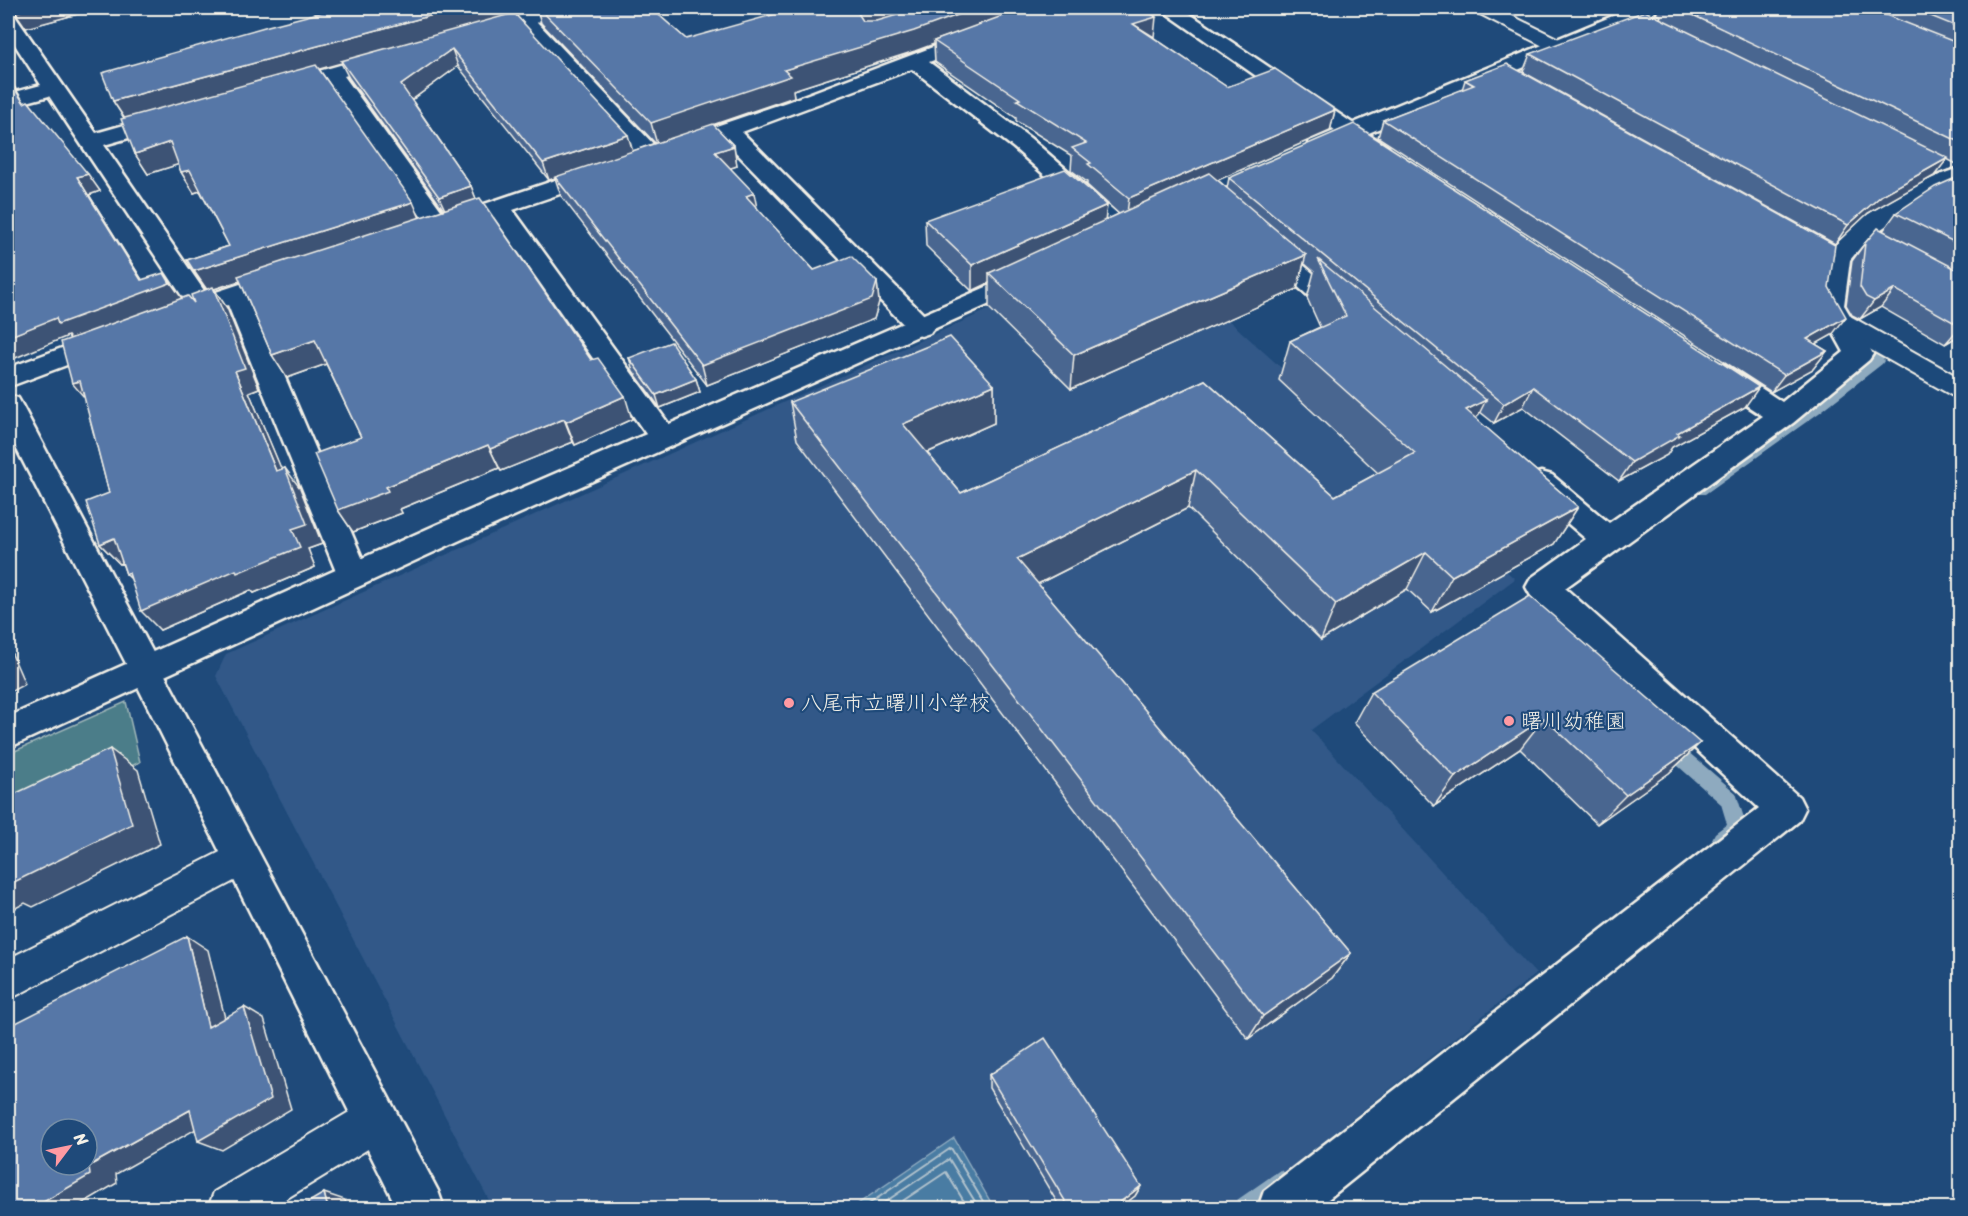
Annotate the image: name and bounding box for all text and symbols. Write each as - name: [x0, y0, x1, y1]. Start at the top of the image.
- place label: 八尾市立曙川小学校: [801, 684, 990, 722]
- marker: 八尾市立曙川小学校: [782, 696, 796, 710]
- place label: 曙川幼稚園: [1521, 702, 1626, 740]
- marker: 曙川幼稚園: [1502, 714, 1516, 728]
- north arrow: [39, 1117, 99, 1177]
- text: N: [66, 1126, 97, 1152]

